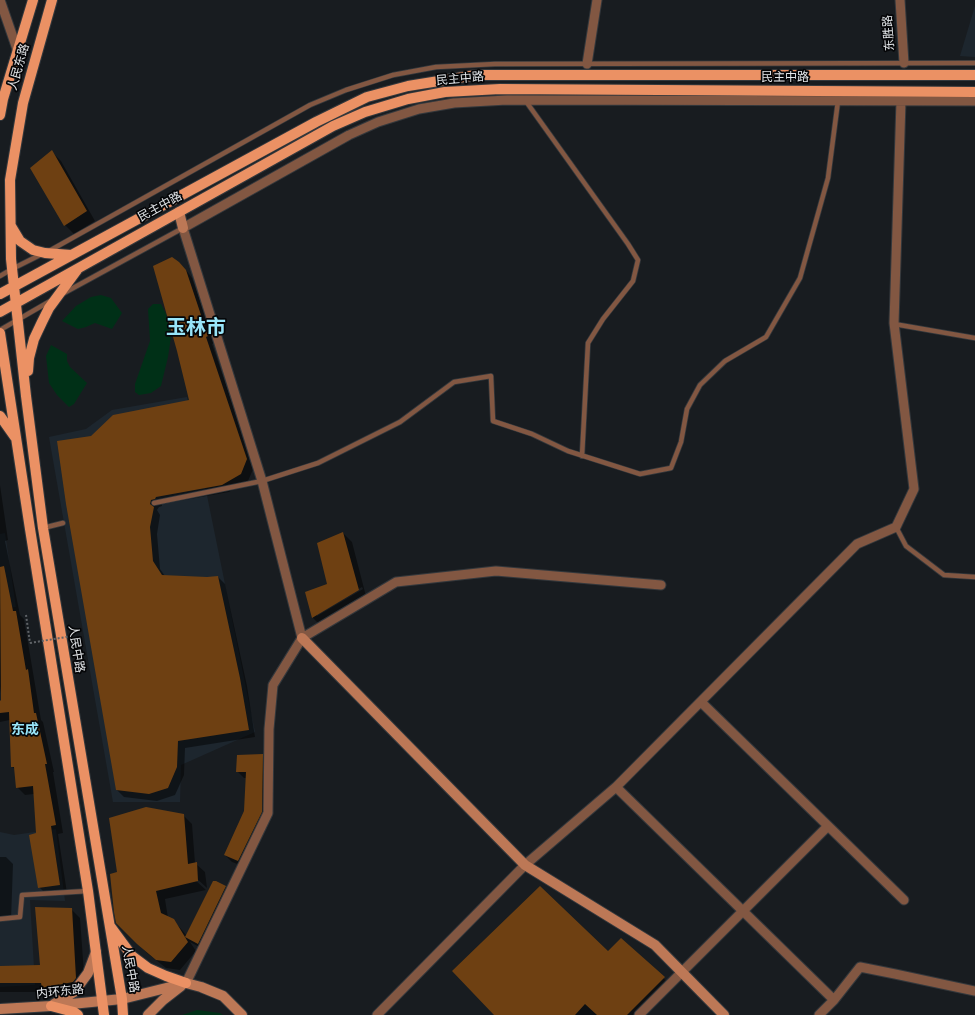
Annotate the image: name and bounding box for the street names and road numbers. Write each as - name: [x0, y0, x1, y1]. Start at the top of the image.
- street label: 东胜路: [881, 15, 897, 51]
- street label: 人民东路: [5, 42, 33, 92]
- street label: 民主中路: [435, 70, 485, 88]
- street label: 民主中路: [761, 71, 809, 85]
- street label: 民主中路: [136, 189, 184, 225]
- street label: 人民中路: [65, 624, 87, 674]
- street label: 人民中路: [119, 944, 141, 994]
- street label: 内环东路: [35, 982, 85, 1002]

